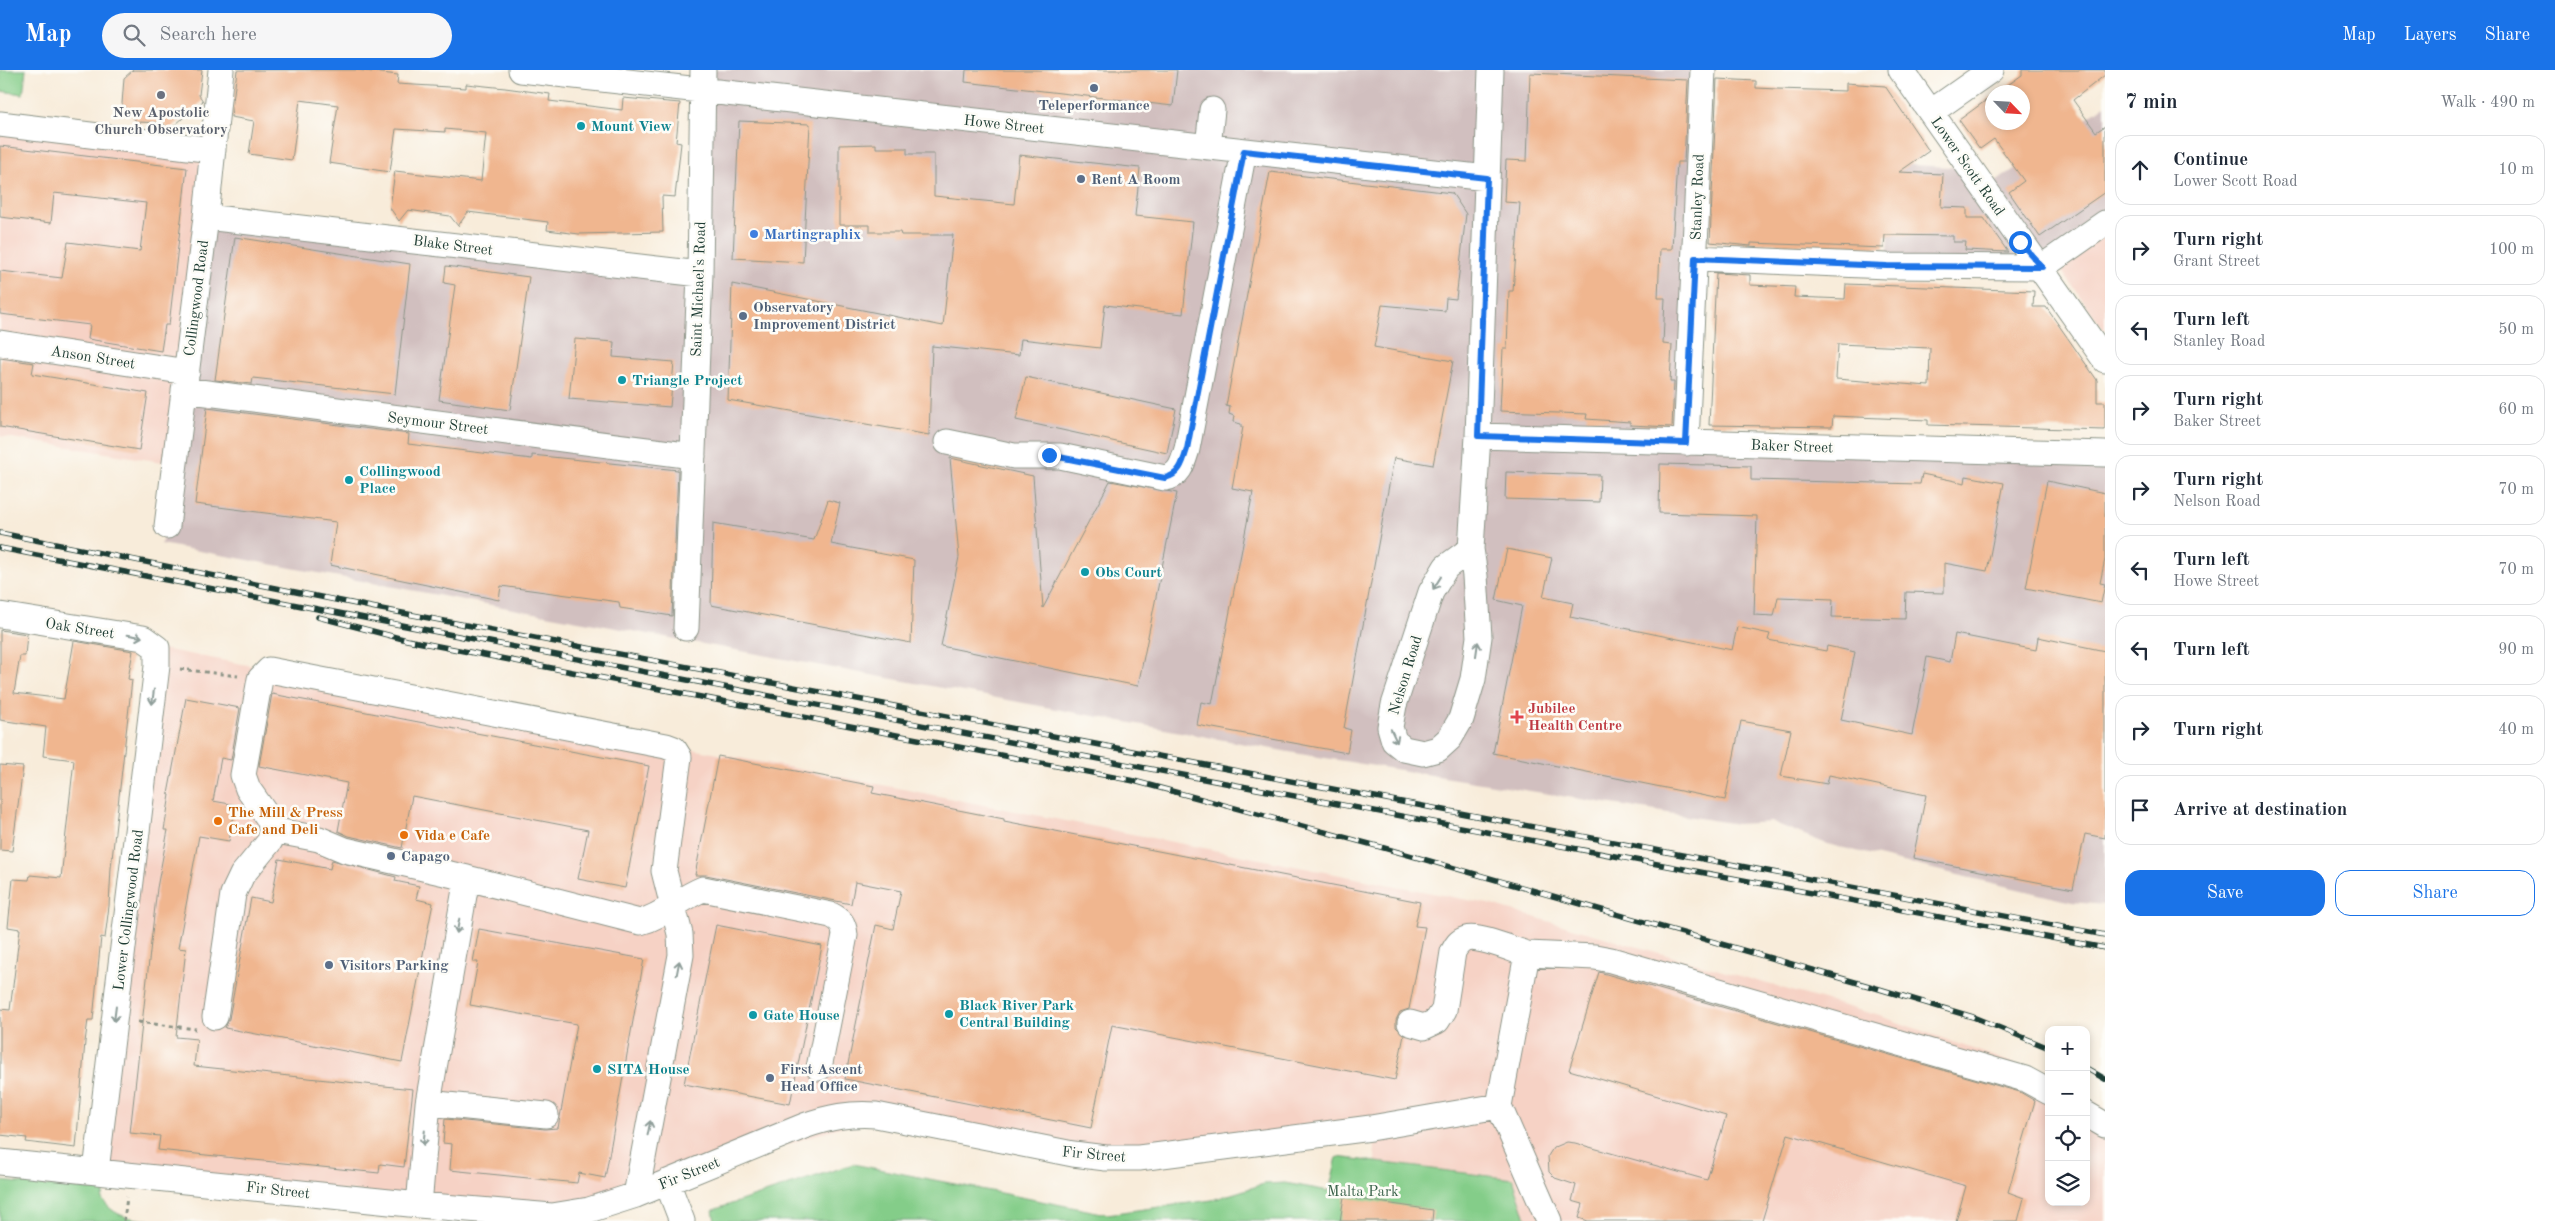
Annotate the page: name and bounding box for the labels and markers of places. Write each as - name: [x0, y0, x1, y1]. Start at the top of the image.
- marker: Teleperformance: [1088, 82, 1100, 94]
- marker: New Apostolic Church Observatory: [155, 89, 167, 101]
- place label: Teleperformance: [1038, 99, 1150, 114]
- place label: New Apostolic Church Observatory: [94, 106, 228, 138]
- marker: Mount View: [575, 120, 587, 132]
- place label: Mount View: [591, 120, 672, 135]
- marker: Rent A Room: [1075, 173, 1087, 185]
- place label: Rent A Room: [1091, 173, 1181, 188]
- marker: Martingraphix: [748, 228, 760, 240]
- place label: Martingraphix: [764, 228, 861, 243]
- place label: Observatory Improvement District: [753, 301, 896, 333]
- marker: Observatory Improvement District: [737, 310, 749, 322]
- marker: Triangle Project: [616, 374, 628, 386]
- place label: Triangle Project: [632, 374, 743, 389]
- place label: Collingwood Place: [359, 465, 441, 497]
- marker: Collingwood Place: [343, 474, 355, 486]
- marker: Obs Court: [1079, 566, 1091, 578]
- place label: Obs Court: [1095, 566, 1162, 581]
- place label: Jubilee Health Centre: [1528, 702, 1622, 734]
- marker: Jubilee Health Centre: [1510, 710, 1524, 724]
- place label: The Mill & Press Cafe and Deli: [228, 806, 343, 838]
- marker: The Mill & Press Cafe and Deli: [212, 815, 224, 827]
- marker: Vida e Cafe: [398, 829, 410, 841]
- place label: Vida e Cafe: [414, 829, 490, 844]
- marker: Capago: [385, 850, 397, 862]
- place label: Capago: [401, 850, 450, 865]
- marker: Visitors Parking: [323, 959, 335, 971]
- place label: Visitors Parking: [339, 959, 449, 974]
- place label: Black River Park Central Building: [959, 999, 1075, 1031]
- marker: Black River Park Central Building: [943, 1008, 955, 1020]
- marker: Gate House: [747, 1009, 759, 1021]
- place label: Gate House: [763, 1009, 840, 1024]
- marker: SITA House: [591, 1063, 603, 1075]
- place label: SITA House: [607, 1063, 690, 1078]
- place label: First Ascent Head Office: [780, 1063, 863, 1095]
- marker: First Ascent Head Office: [764, 1072, 776, 1084]

